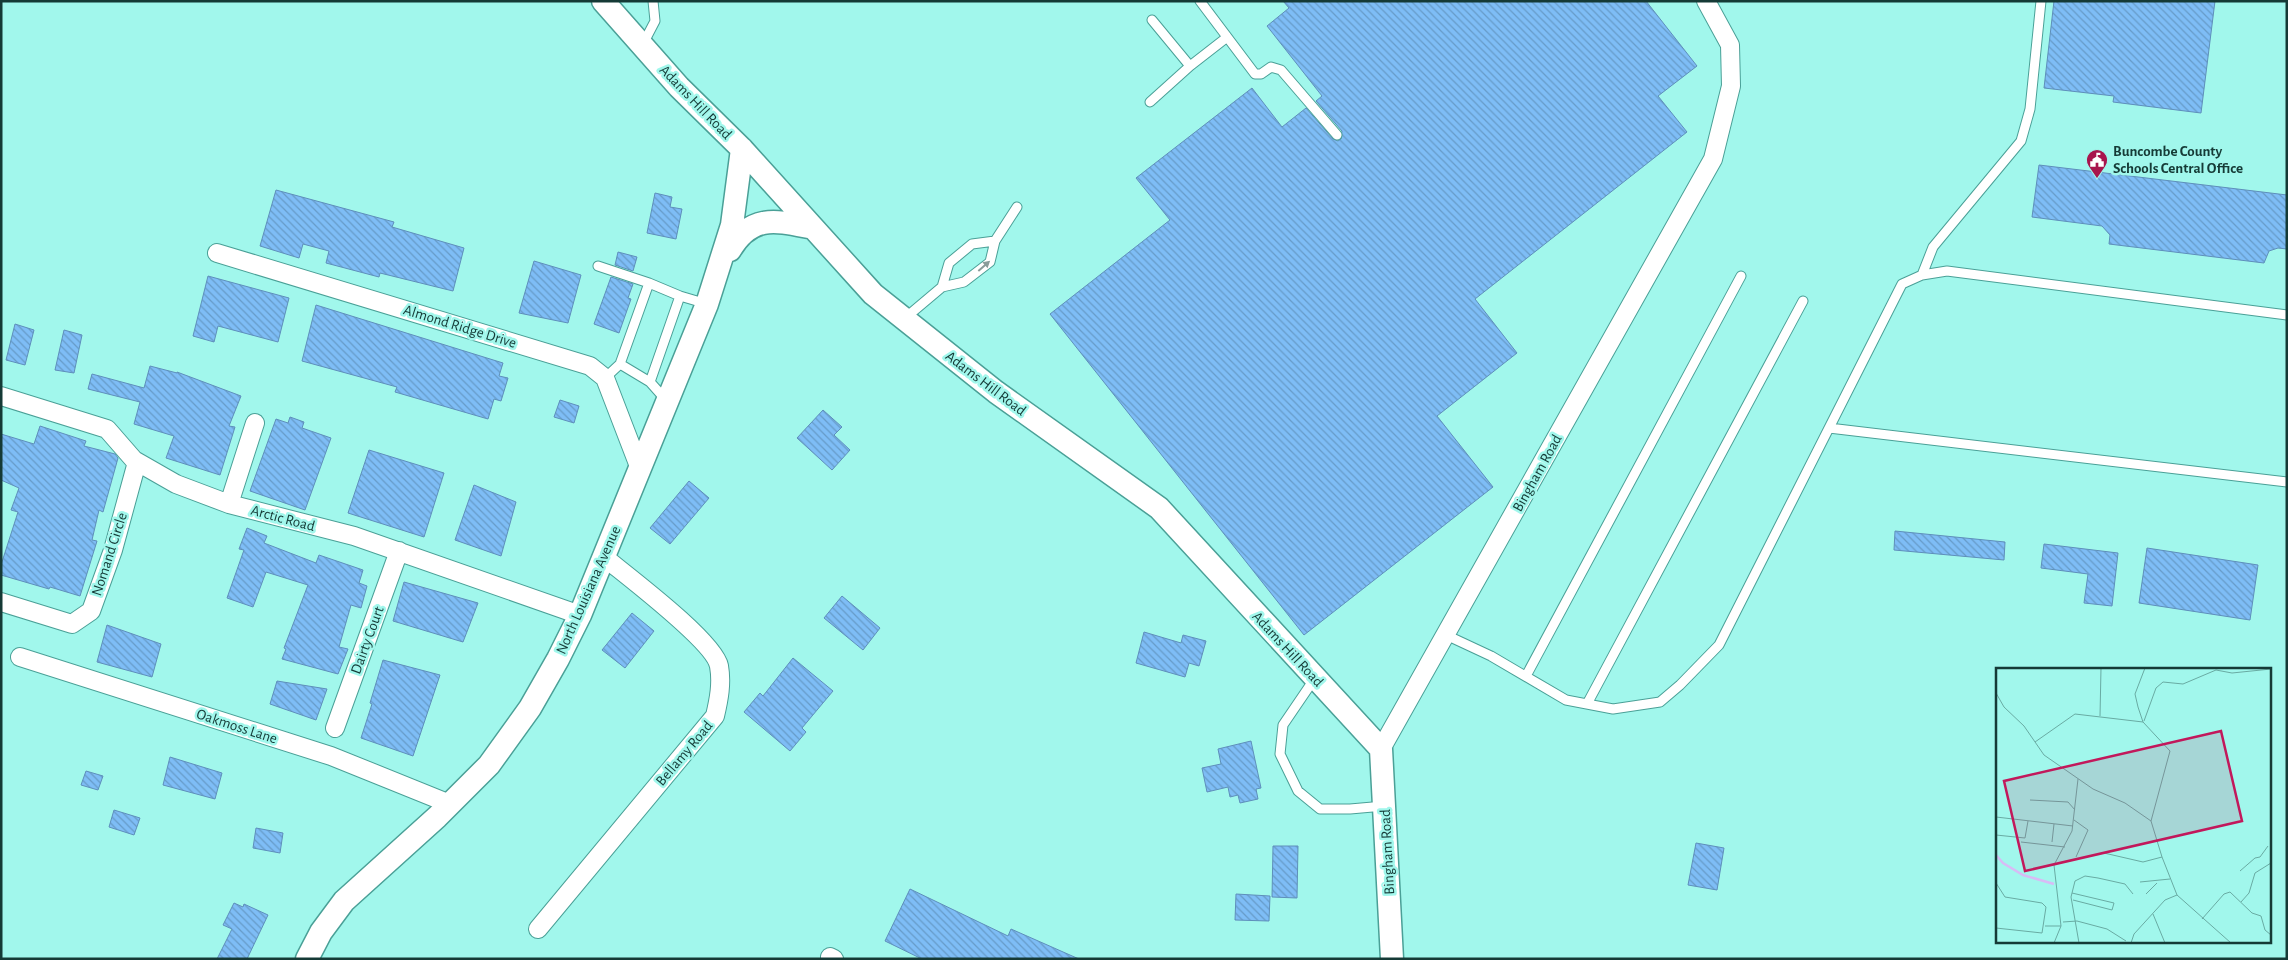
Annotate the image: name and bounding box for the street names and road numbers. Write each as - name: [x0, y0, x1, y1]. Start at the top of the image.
- street label: Adams Hill Road: [657, 62, 735, 142]
- street label: Almond Ridge Drive: [402, 302, 518, 351]
- street label: Adams Hill Road: [943, 348, 1029, 419]
- street label: Bingham Road: [1510, 432, 1565, 514]
- street label: Arctic Road: [249, 503, 317, 534]
- street label: Nomand Circle: [89, 511, 130, 598]
- street label: North Louisiana Avenue: [553, 524, 624, 657]
- street label: Dairty Court: [348, 604, 387, 676]
- street label: Adams Hill Road: [1249, 609, 1326, 690]
- street label: Oakmoss Lane: [195, 706, 279, 747]
- street label: Bellamy Road: [653, 718, 716, 789]
- street label: Bingham Road: [1378, 809, 1397, 895]

